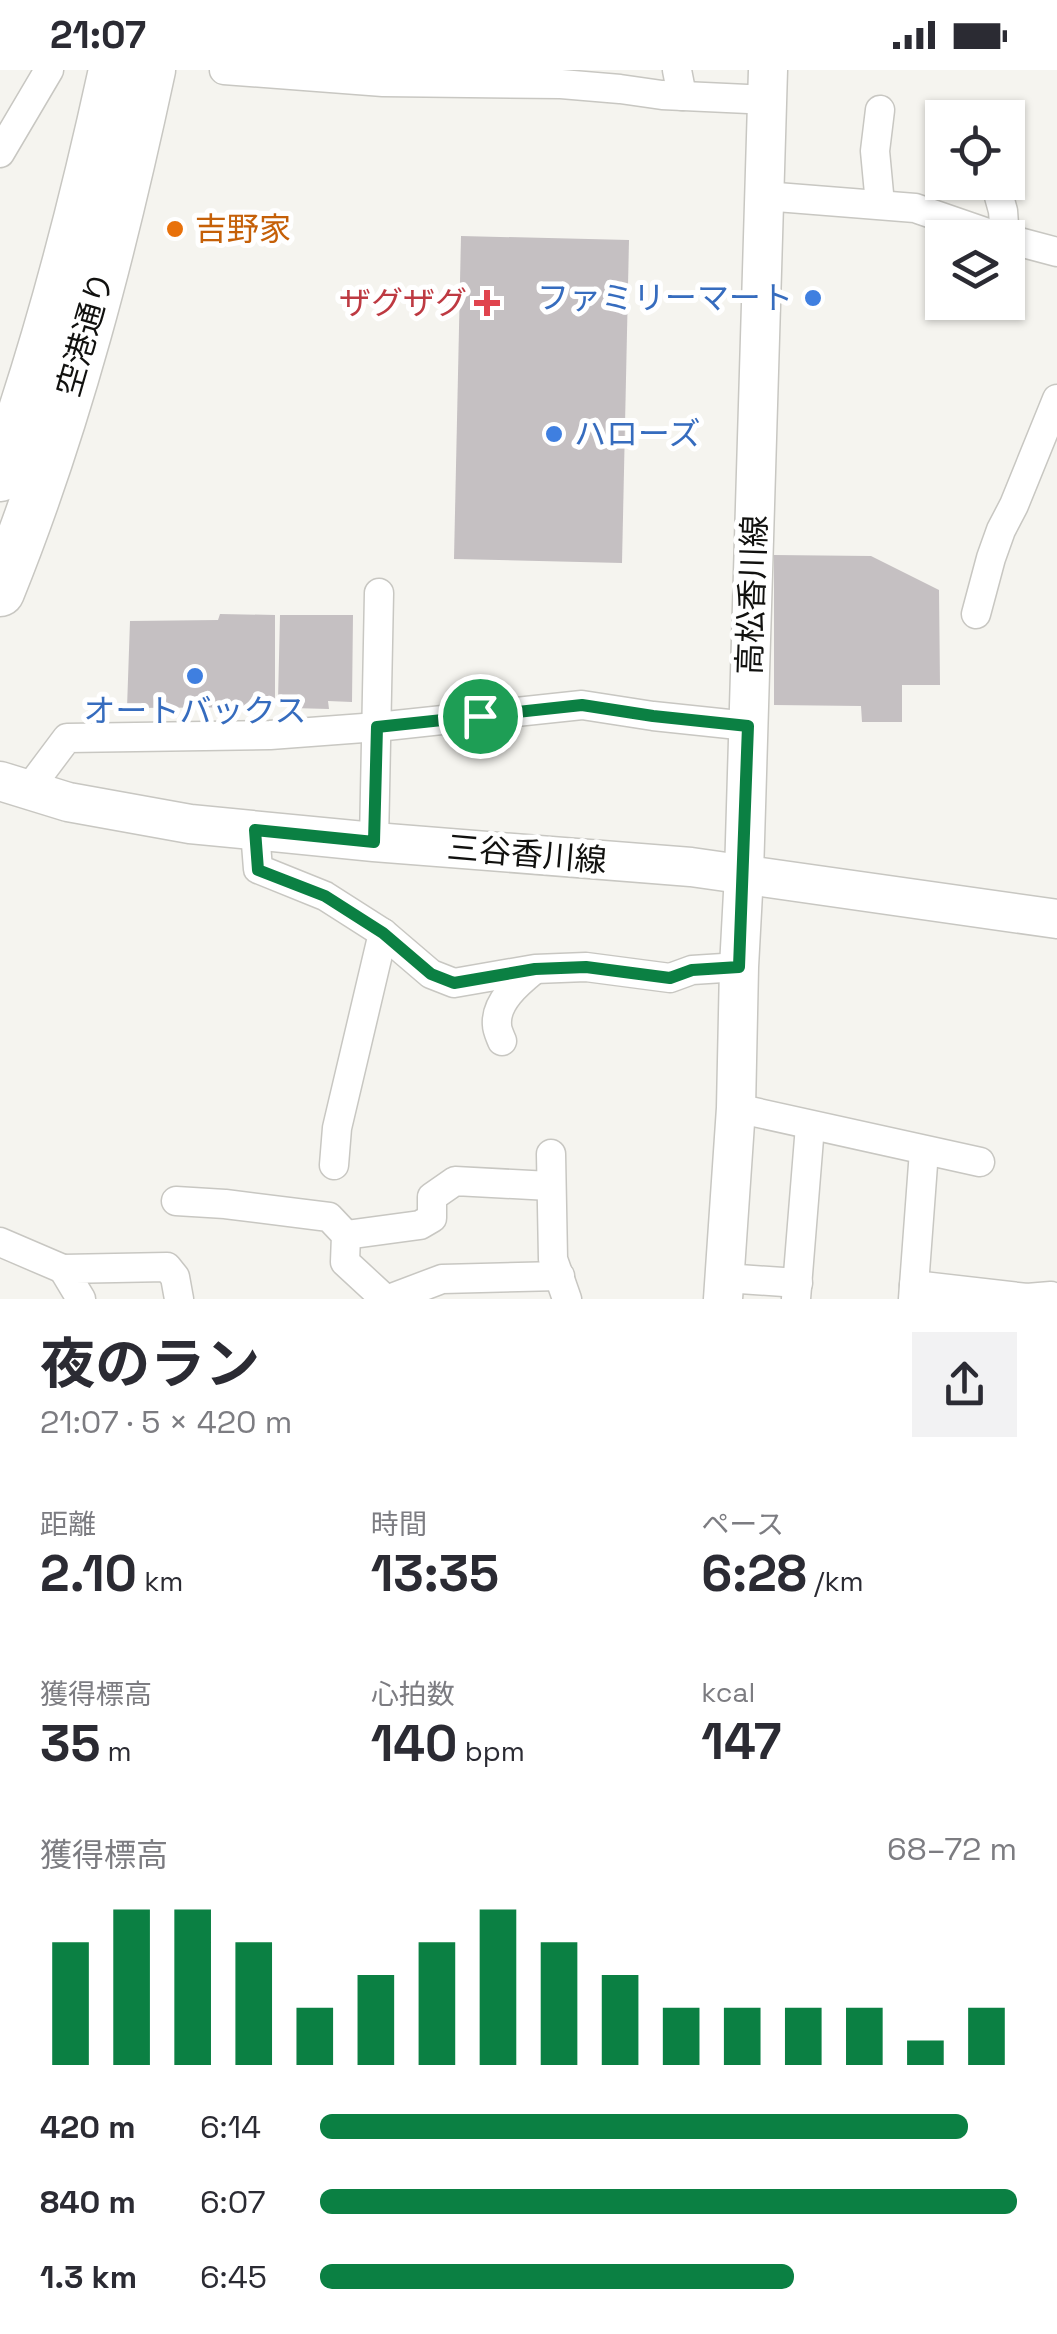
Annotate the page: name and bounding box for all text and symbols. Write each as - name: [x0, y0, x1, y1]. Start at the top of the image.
- text: 21:07: [50, 11, 146, 59]
- map controls: [925, 100, 1025, 320]
- button: locate: [925, 100, 1025, 200]
- place label: 吉野家: [195, 209, 291, 249]
- marker: 吉野家: [164, 218, 186, 240]
- button: layers: [925, 220, 1025, 320]
- street label: 空港通り: [48, 267, 122, 401]
- place label: ファミリーマート: [537, 278, 793, 318]
- place label: ザグザグ: [339, 283, 467, 323]
- marker: ファミリーマート: [802, 287, 824, 309]
- marker: ザグザグ: [476, 292, 498, 314]
- place label: ハローズ: [574, 414, 700, 454]
- marker: ハローズ: [543, 423, 565, 445]
- street label: 高松香川線: [729, 514, 775, 676]
- marker: オートバックス: [184, 665, 206, 687]
- pin: [438, 674, 523, 759]
- icon: arrive: [453, 689, 508, 744]
- place label: オートバックス: [83, 691, 307, 731]
- street label: 三谷香川線: [446, 827, 608, 881]
- text: 夜のラン: [40, 1329, 260, 1399]
- button: share: [912, 1332, 1017, 1437]
- text: 21:07 · 5 × 420 m: [40, 1402, 292, 1442]
- text: 距離: [40, 1506, 96, 1542]
- text: 時間: [371, 1506, 427, 1542]
- text: ペース: [701, 1506, 784, 1542]
- text: 2.10: [40, 1542, 137, 1606]
- text: 13:35: [371, 1542, 499, 1606]
- text: 6:28: [701, 1542, 807, 1606]
- text: km: [137, 1563, 183, 1599]
- text: /km: [807, 1563, 864, 1599]
- text: kcal: [701, 1674, 755, 1710]
- text: 獲得標高: [40, 1676, 152, 1712]
- text: 心拍数: [371, 1676, 455, 1712]
- text: 147: [701, 1710, 781, 1774]
- text: 35: [40, 1712, 100, 1776]
- text: 140: [371, 1712, 457, 1776]
- text: m: [100, 1733, 132, 1769]
- text: bpm: [457, 1733, 525, 1769]
- text: 68–72 m: [887, 1829, 1017, 1869]
- text: 獲得標高: [40, 1835, 168, 1875]
- text: 420 m: [40, 2107, 136, 2147]
- text: 6:14: [200, 2107, 261, 2147]
- text: 840 m: [40, 2182, 136, 2222]
- text: 6:07: [200, 2182, 266, 2222]
- text: 1.3 km: [40, 2257, 137, 2297]
- text: 6:45: [200, 2257, 267, 2297]

